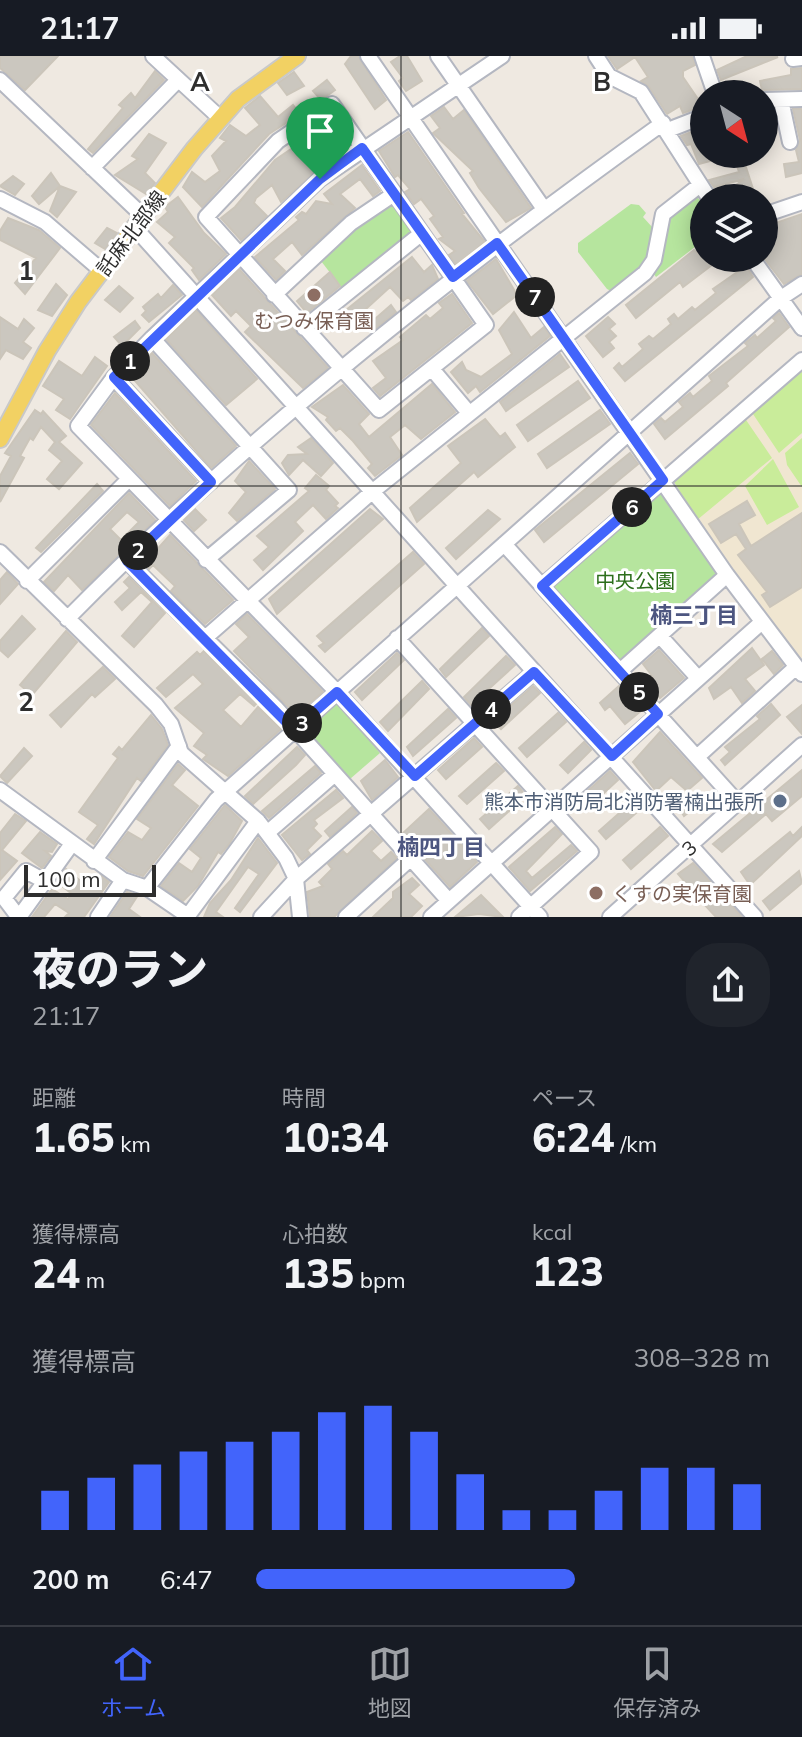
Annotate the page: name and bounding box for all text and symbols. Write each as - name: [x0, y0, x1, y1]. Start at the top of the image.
- text: 21:17: [40, 9, 119, 47]
- text: A: [190, 65, 210, 98]
- text: B: [593, 65, 611, 98]
- north arrow: [690, 80, 778, 168]
- map controls: [690, 80, 778, 272]
- pin: [286, 97, 354, 179]
- icon: arrive: [298, 109, 342, 153]
- button: layers: [690, 184, 778, 272]
- street label: 託麻北部線: [91, 186, 171, 280]
- text: 1: [18, 254, 34, 287]
- pin: 7: [515, 277, 555, 317]
- text: 7: [528, 283, 542, 311]
- marker: むつみ保育園: [305, 286, 323, 304]
- place label: むつみ保育園: [254, 308, 374, 333]
- pin: 1: [110, 341, 150, 381]
- text: 1: [123, 347, 137, 375]
- pin: 6: [612, 487, 652, 527]
- text: 6: [625, 493, 639, 521]
- pin: 2: [118, 530, 158, 570]
- text: 2: [131, 536, 145, 564]
- park label: 中央公園: [595, 568, 675, 593]
- district label: 楠三丁目: [650, 601, 738, 629]
- pin: 5: [619, 672, 659, 712]
- text: 5: [632, 678, 646, 706]
- text: 2: [18, 685, 34, 718]
- pin: 4: [471, 689, 511, 729]
- text: 4: [484, 695, 498, 723]
- pin: 3: [282, 703, 322, 743]
- text: 3: [295, 709, 309, 737]
- place label: 熊本市消防局北消防署楠出張所: [484, 789, 764, 814]
- marker: 熊本市消防局北消防署楠出張所: [771, 792, 789, 810]
- district label: 楠四丁目: [397, 833, 485, 861]
- street label: 3: [676, 835, 702, 861]
- scale bar: [24, 861, 156, 897]
- text: 100 m: [36, 865, 101, 893]
- place label: くすの実保育園: [612, 881, 752, 906]
- marker: くすの実保育園: [587, 884, 605, 902]
- text: 夜のラン: [32, 941, 208, 996]
- button: share: [686, 943, 770, 1027]
- text: 21:17: [32, 999, 100, 1032]
- text: 距離: [32, 1084, 76, 1112]
- text: 時間: [282, 1084, 326, 1112]
- text: ペース: [532, 1084, 597, 1112]
- text: 1.65: [32, 1112, 114, 1162]
- text: 10:34: [282, 1112, 388, 1162]
- text: 6:24: [532, 1112, 614, 1162]
- text: km: [114, 1130, 151, 1158]
- text: /km: [614, 1130, 657, 1158]
- text: kcal: [532, 1218, 572, 1246]
- text: 獲得標高: [32, 1220, 120, 1248]
- text: 心拍数: [282, 1220, 348, 1248]
- text: 123: [532, 1246, 604, 1296]
- text: 24: [32, 1248, 80, 1298]
- text: 135: [282, 1248, 354, 1298]
- text: m: [80, 1266, 105, 1294]
- text: bpm: [354, 1266, 405, 1294]
- text: 308–328 m: [634, 1341, 770, 1374]
- text: 獲得標高: [32, 1345, 136, 1378]
- text: 200 m: [32, 1563, 109, 1596]
- text: 6:47: [160, 1563, 213, 1596]
- tab: ホーム: [101, 1642, 166, 1722]
- tab: 地図: [368, 1642, 412, 1722]
- tab: 保存済み: [613, 1642, 701, 1722]

